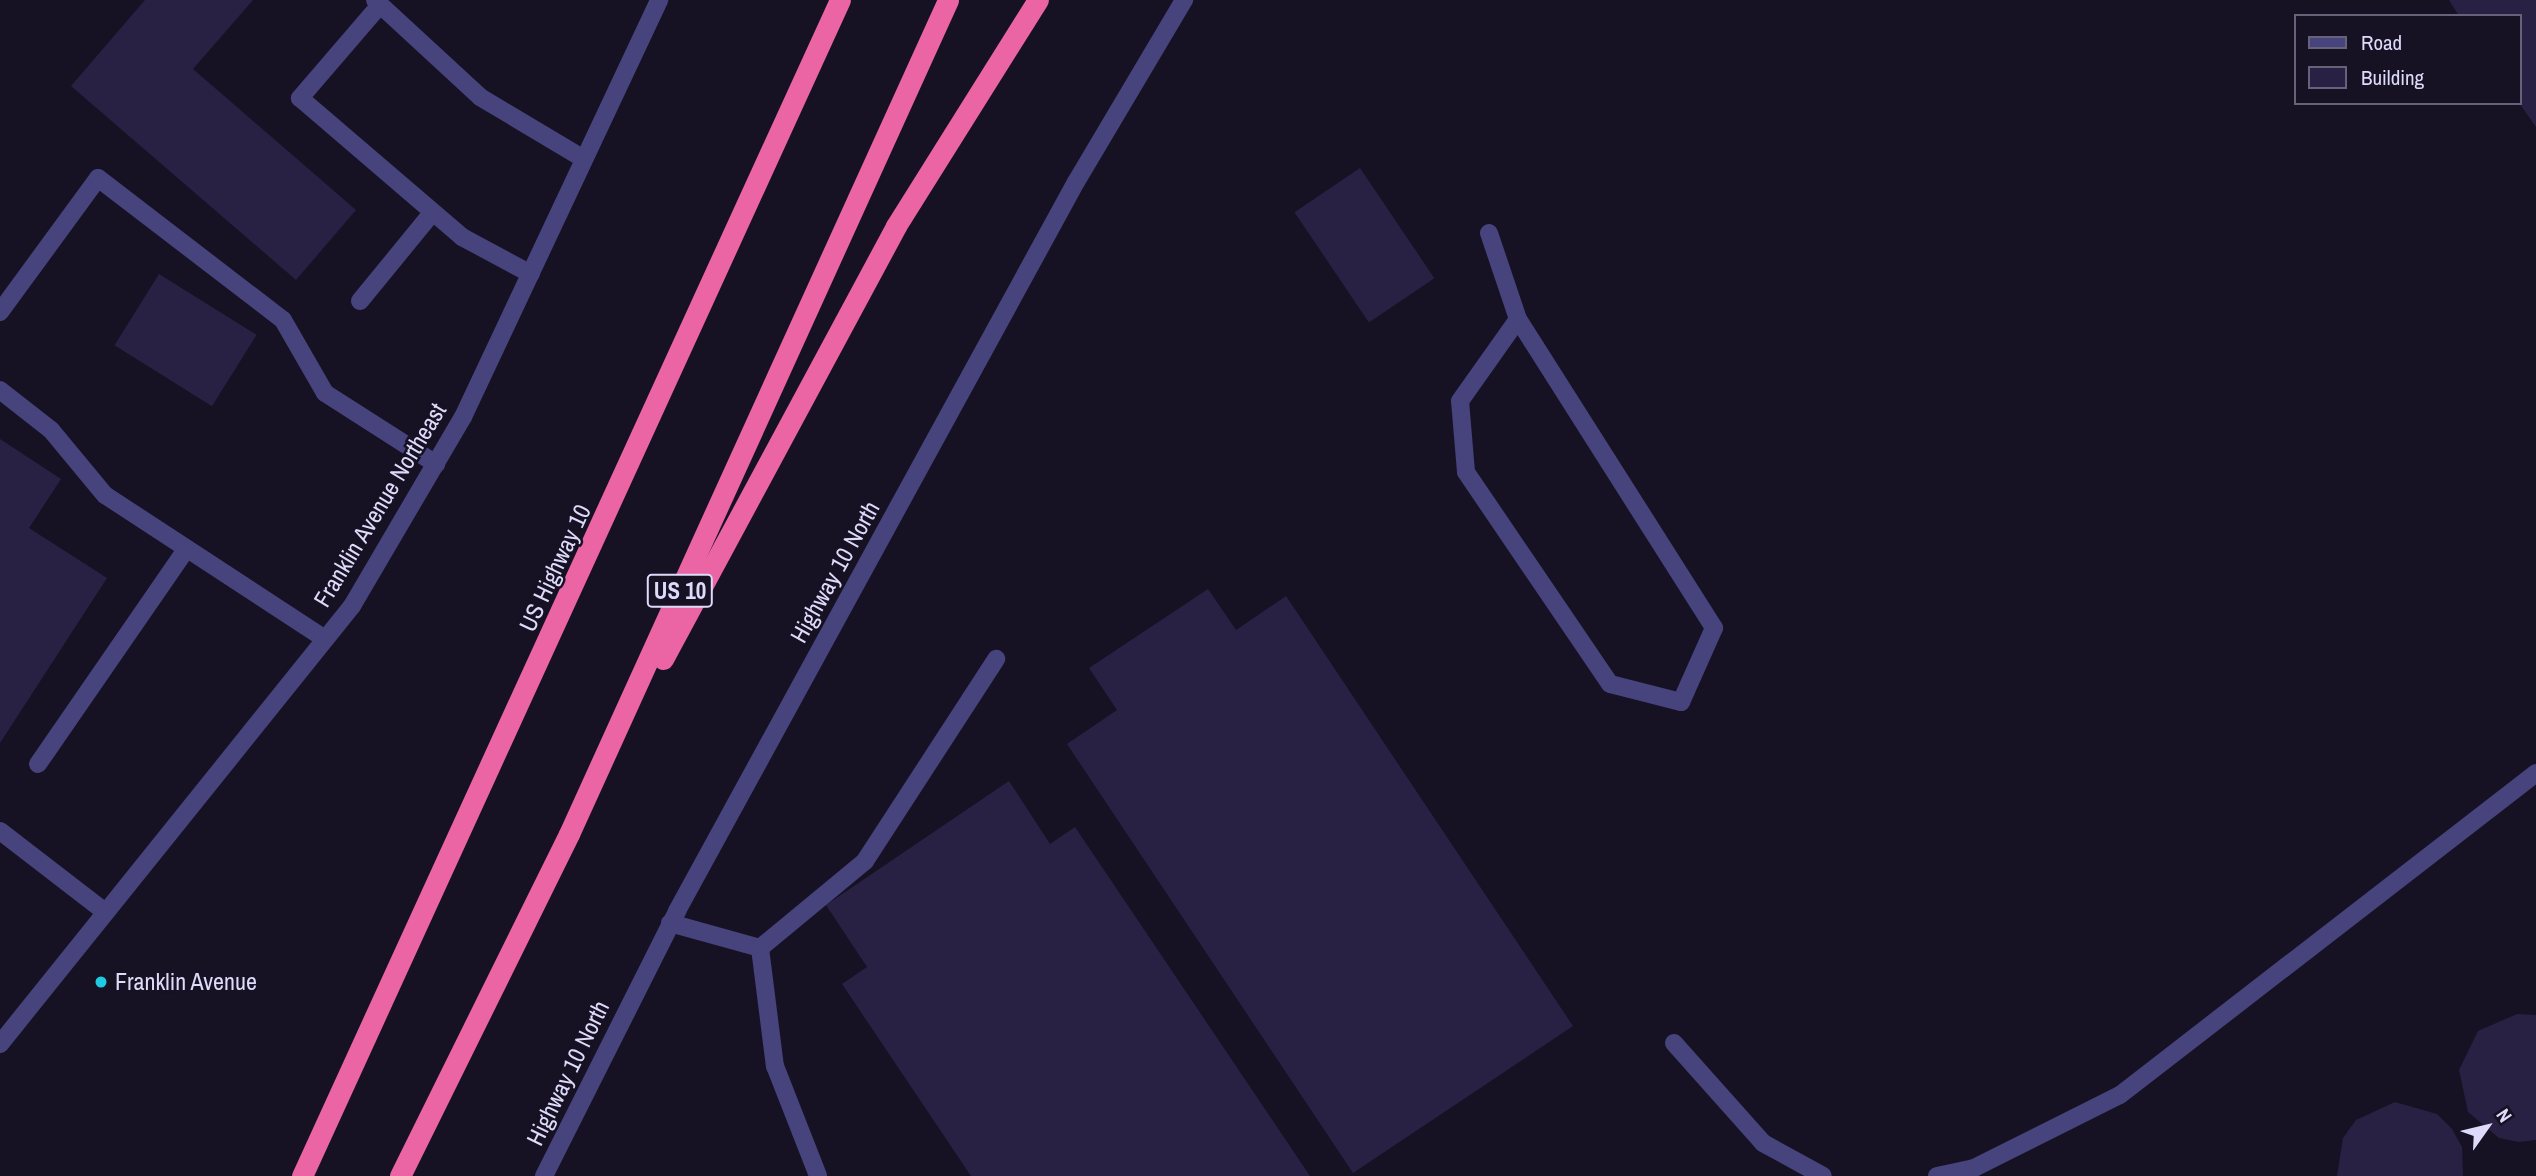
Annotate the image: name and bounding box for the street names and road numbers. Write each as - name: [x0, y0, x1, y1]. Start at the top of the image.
- street label: Franklin Avenue Northeast: [307, 397, 453, 613]
- street label: Highway 10 North: [784, 496, 886, 648]
- street label: US Highway 10: [513, 500, 597, 636]
- road number: US 10: [647, 572, 713, 610]
- street label: Highway 10 North: [521, 996, 615, 1150]

